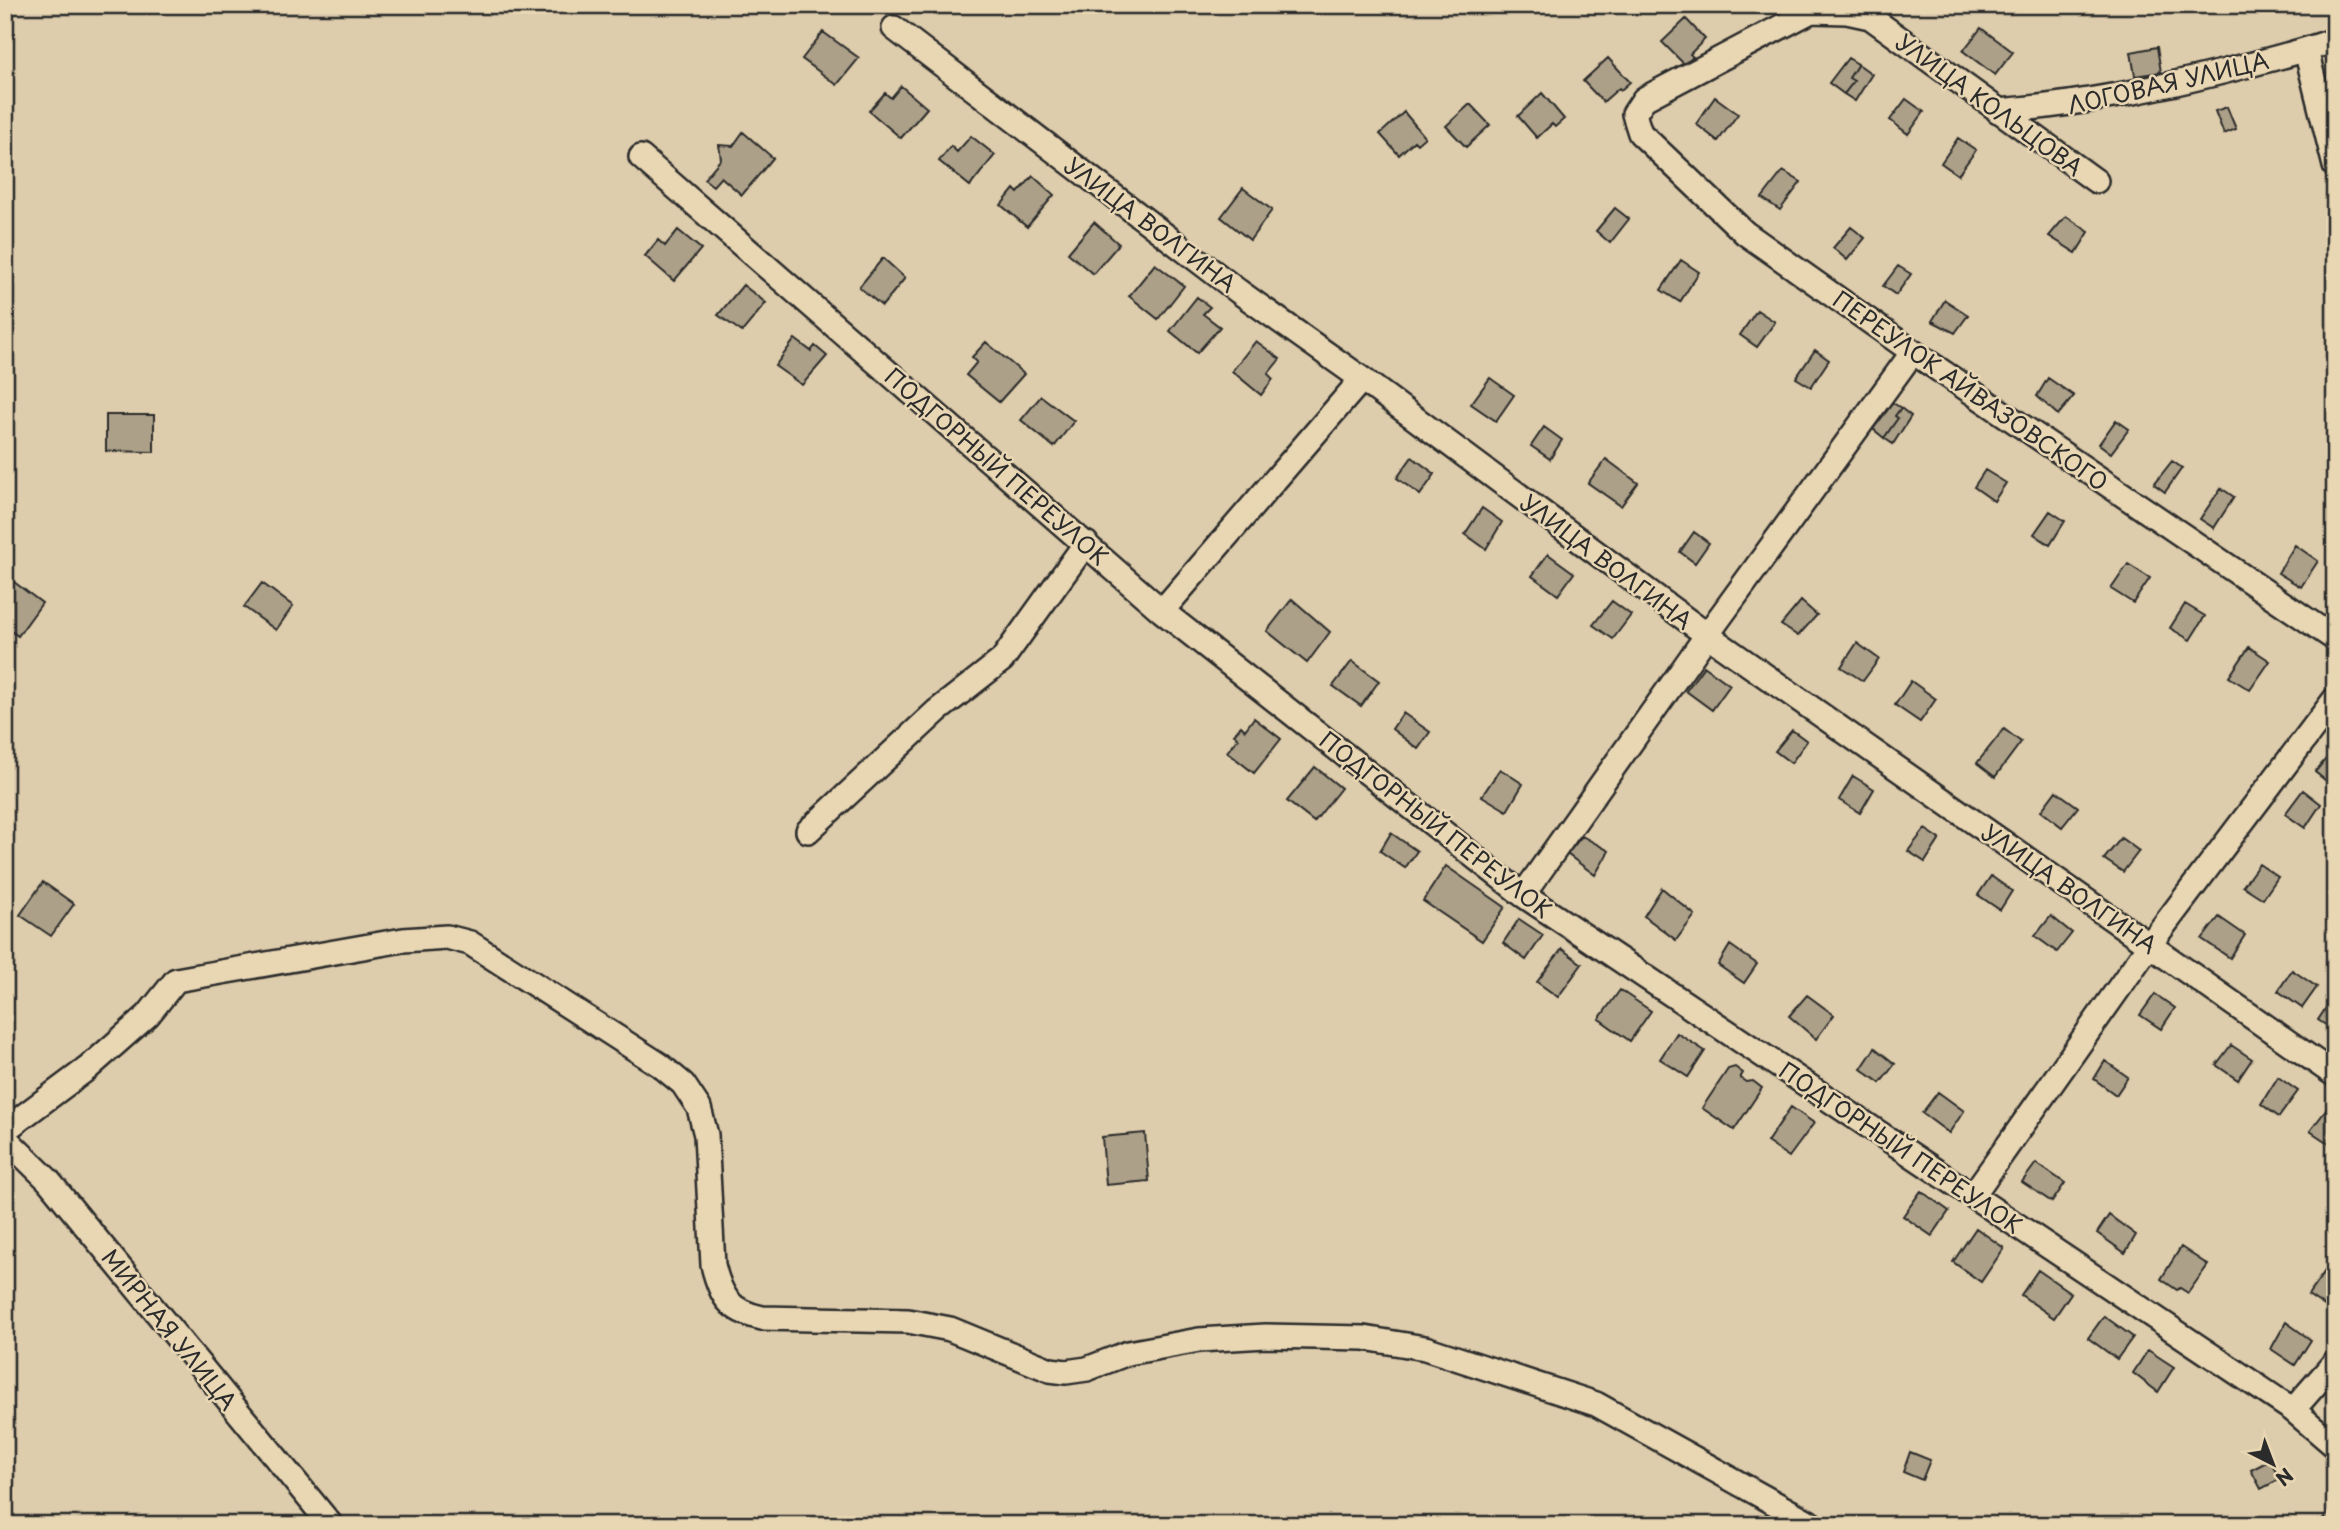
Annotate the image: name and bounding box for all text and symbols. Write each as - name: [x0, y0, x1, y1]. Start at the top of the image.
- street label: УЛИЦА КОЛЬЦОВА: [1889, 24, 2091, 184]
- street label: ЛОГОВАЯ УЛИЦА: [2064, 42, 2272, 122]
- street label: УЛИЦА ВОЛГИНА: [1058, 148, 1244, 300]
- street label: ПЕРЕУЛОК АЙВАЗОВСКОГО: [1826, 281, 2116, 499]
- street label: ПОДГОРНЫЙ ПЕРЕУЛОК: [878, 359, 1116, 573]
- street label: УЛИЦА ВОЛГИНА: [1514, 485, 1700, 637]
- street label: ПОДГОРНЫЙ ПЕРЕУЛОК: [1312, 722, 1560, 926]
- street label: УЛИЦА ВОЛГИНА: [1975, 814, 2165, 962]
- street label: ПОДГОРНЫЙ ПЕРЕУЛОК: [1773, 1052, 2029, 1242]
- street label: МИРНАЯ УЛИЦА: [94, 1241, 246, 1417]
- north arrow: [2238, 1428, 2308, 1498]
- text: N: [2270, 1462, 2300, 1493]

